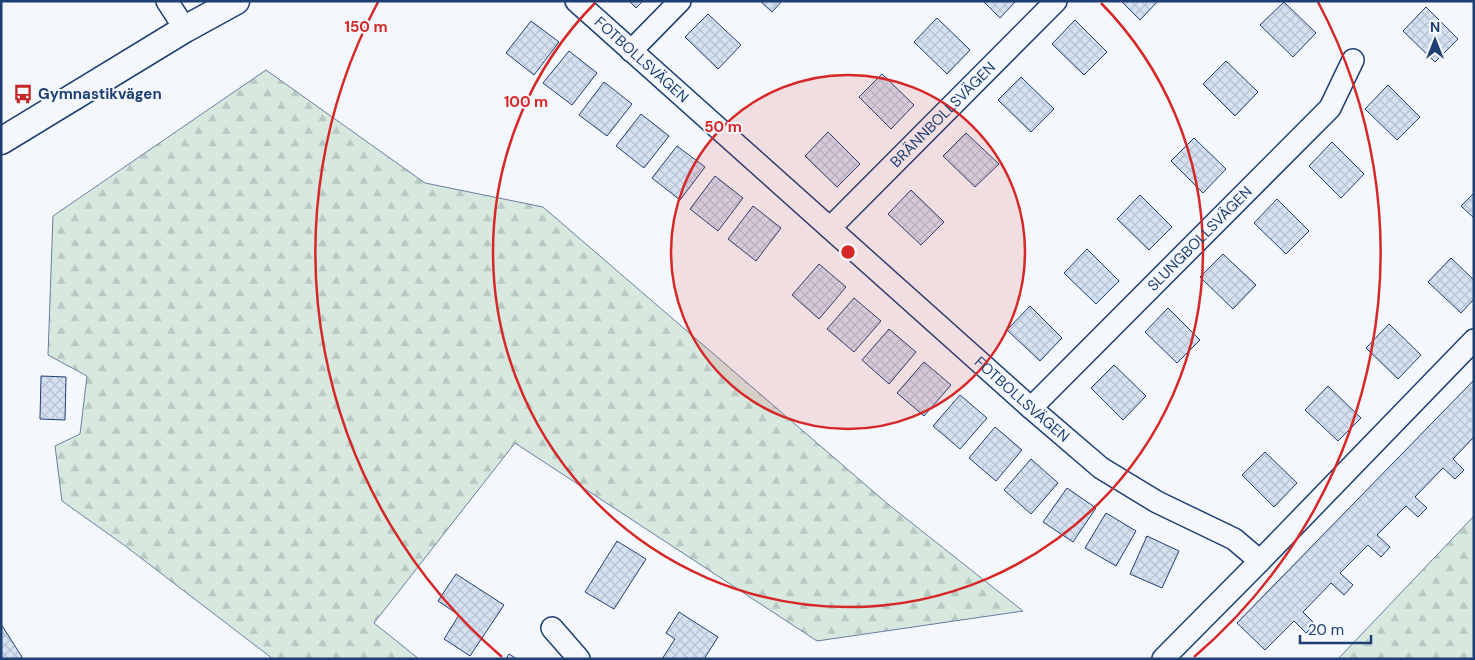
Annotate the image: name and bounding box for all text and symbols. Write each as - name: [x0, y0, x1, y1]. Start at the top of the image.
- street label: FOTBOLLSVÄGEN: [590, 12, 693, 107]
- north arrow: [1410, 15, 1460, 65]
- text: 150 m: [345, 17, 388, 37]
- text: N: [1430, 18, 1440, 36]
- street label: BRÄNNBOLLSVÄGEN: [886, 57, 1000, 172]
- bus stop icon: Gymnastikvägen: [12, 83, 34, 105]
- place label: Gymnastikvägen: [38, 84, 162, 104]
- text: 100 m: [504, 92, 548, 112]
- text: 50 m: [704, 117, 742, 137]
- street label: SLUNGBOLLSVÄGEN: [1143, 182, 1256, 296]
- centre of rings: [839, 243, 857, 261]
- street label: FOTBOLLSVÄGEN: [970, 352, 1074, 447]
- scale bar: [1300, 612, 1371, 644]
- text: 20 m: [1308, 620, 1344, 640]

